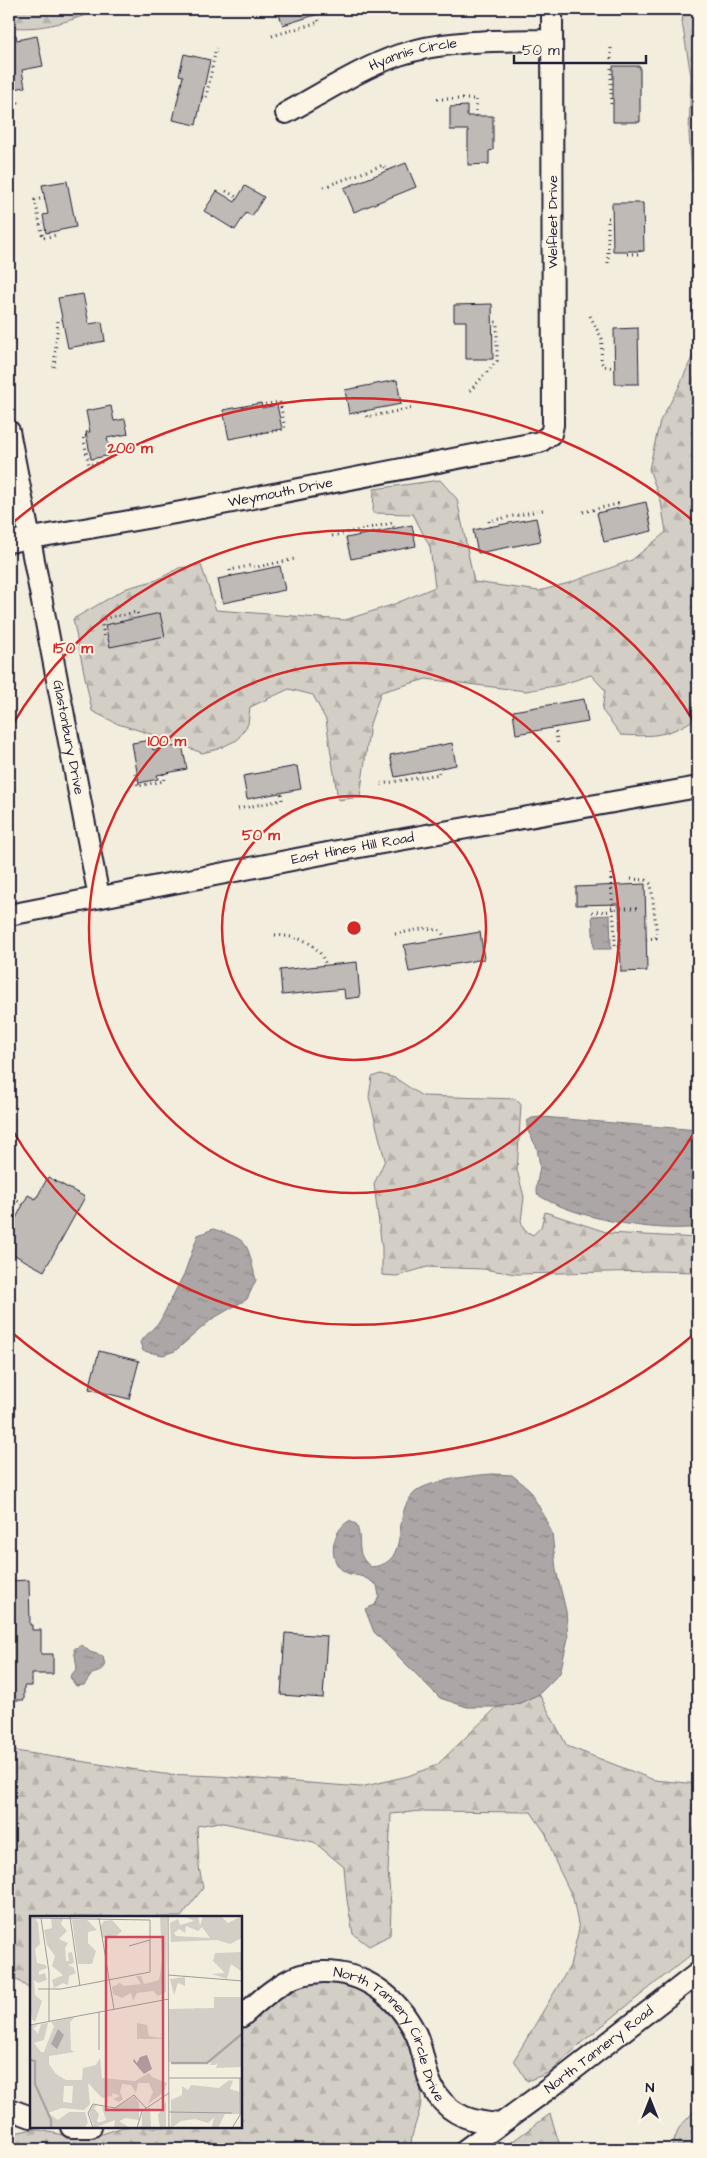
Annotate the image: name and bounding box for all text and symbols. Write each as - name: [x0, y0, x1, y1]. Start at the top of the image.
- scale bar: [514, 32, 647, 64]
- street label: Hyannis Circle: [366, 33, 458, 76]
- text: 50 m: [522, 40, 560, 61]
- street label: Welfleet Drive: [543, 175, 563, 269]
- text: 200 m: [106, 438, 153, 459]
- street label: Weymouth Drive: [226, 473, 335, 513]
- text: 150 m: [53, 638, 93, 659]
- street label: Glastonbury Drive: [47, 678, 89, 797]
- text: 100 m: [148, 731, 187, 752]
- text: 50 m: [242, 825, 280, 846]
- street label: East Hines Hill Road: [290, 827, 416, 870]
- centre of rings: [345, 919, 363, 937]
- inset map: [30, 1916, 242, 2128]
- street label: North Tannery Circle Drive: [332, 1962, 449, 2107]
- street label: North Tannery Road: [542, 2001, 658, 2097]
- north arrow: [624, 2076, 674, 2126]

